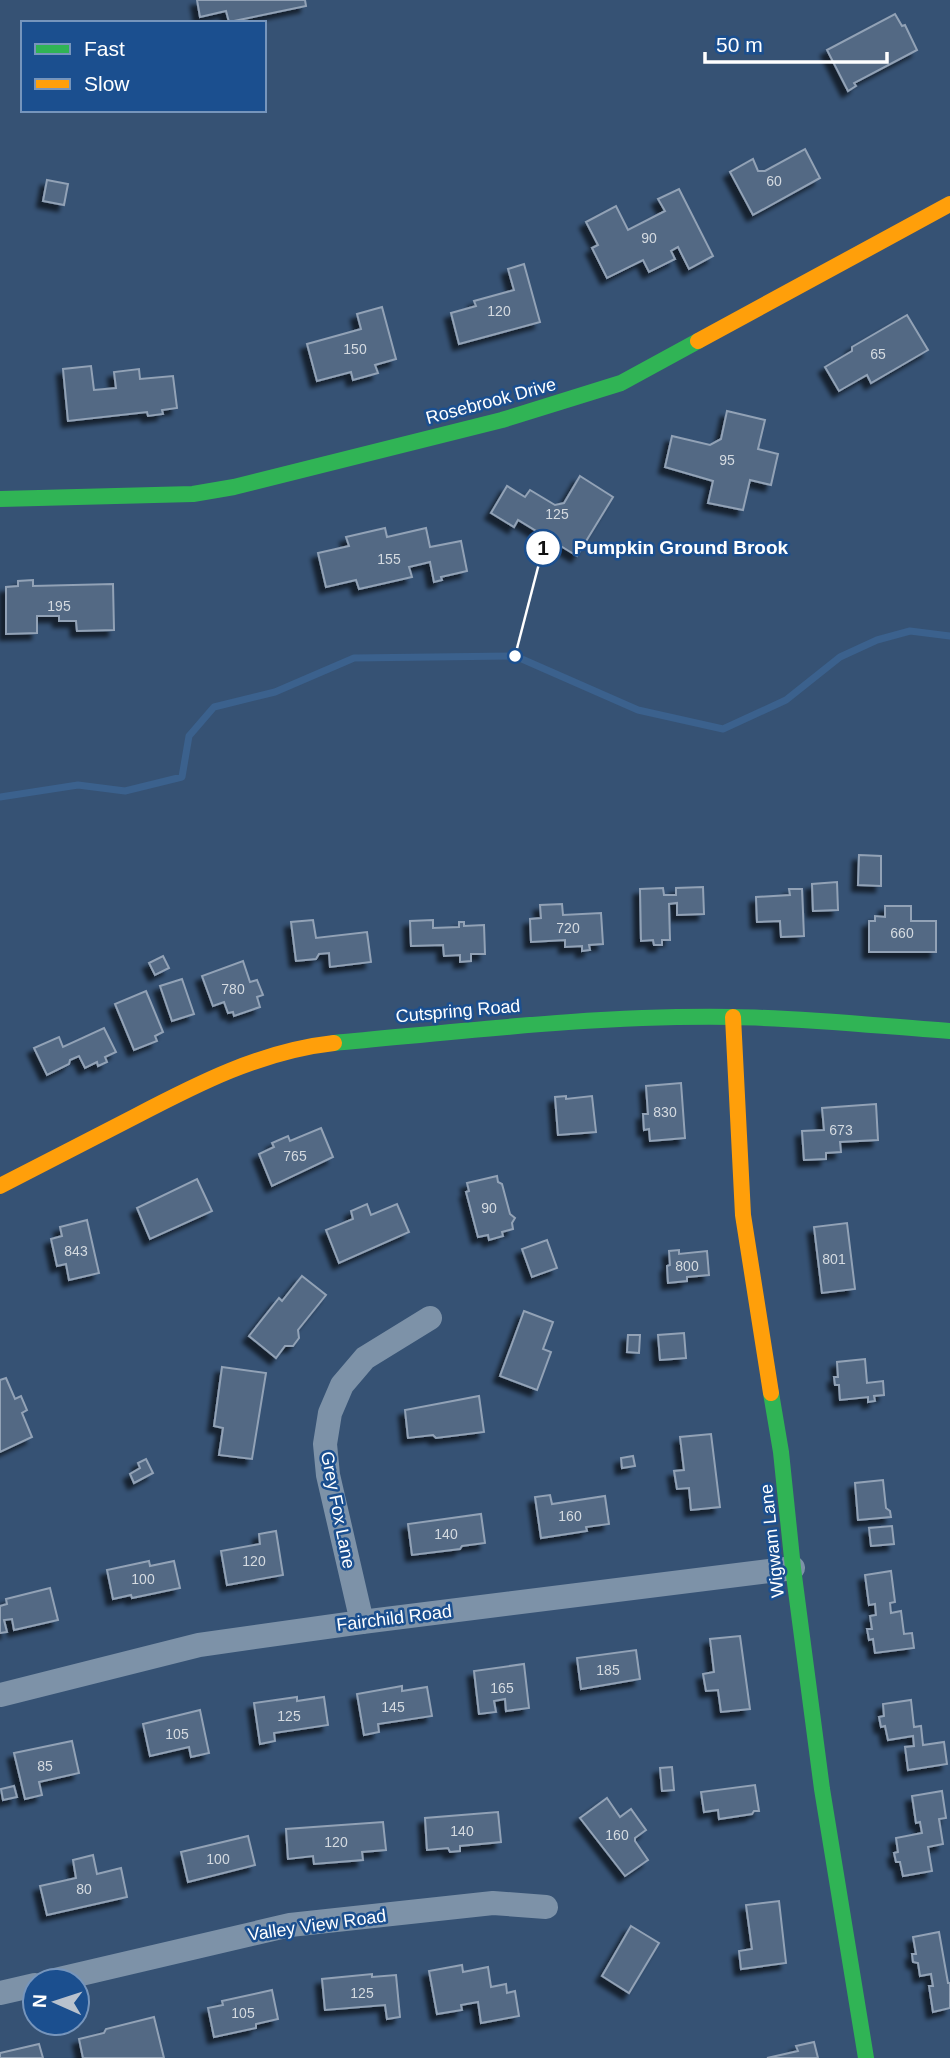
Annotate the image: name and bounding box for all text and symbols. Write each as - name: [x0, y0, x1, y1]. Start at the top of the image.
- legend: [21, 21, 266, 112]
- scale bar: [705, 21, 887, 65]
- text: 50 m: [716, 33, 763, 56]
- text: Fast: [84, 37, 125, 60]
- text: Slow: [84, 72, 130, 95]
- house number: 60: [766, 173, 782, 189]
- house number: 90: [641, 230, 657, 246]
- house number: 120: [487, 303, 511, 319]
- house number: 150: [343, 341, 367, 357]
- house number: 65: [870, 346, 886, 362]
- street label: Rosebrook Drive: [424, 374, 558, 428]
- house number: 95: [719, 452, 735, 468]
- house number: 125: [545, 506, 569, 522]
- callout: Pumpkin Ground Brook: [525, 528, 802, 568]
- text: 1: [537, 536, 549, 559]
- text: Pumpkin Ground Brook: [574, 537, 789, 558]
- house number: 155: [377, 551, 401, 567]
- house number: 195: [47, 598, 71, 614]
- house number: 720: [556, 920, 580, 936]
- house number: 660: [890, 925, 914, 941]
- house number: 780: [221, 981, 245, 997]
- street label: Cutspring Road: [395, 996, 521, 1026]
- house number: 830: [653, 1104, 677, 1120]
- house number: 673: [829, 1122, 853, 1138]
- house number: 765: [283, 1148, 307, 1164]
- house number: 90: [481, 1200, 497, 1216]
- house number: 843: [64, 1243, 88, 1259]
- house number: 801: [822, 1251, 846, 1267]
- house number: 800: [675, 1258, 699, 1274]
- street label: Grey Fox Lane: [317, 1450, 359, 1570]
- street label: Wigwam Lane: [756, 1483, 788, 1599]
- house number: 160: [558, 1508, 582, 1524]
- house number: 140: [434, 1526, 458, 1542]
- house number: 120: [242, 1553, 266, 1569]
- house number: 100: [131, 1571, 155, 1587]
- street label: Fairchild Road: [335, 1601, 453, 1635]
- house number: 185: [596, 1662, 620, 1678]
- house number: 165: [490, 1680, 514, 1696]
- house number: 145: [381, 1699, 405, 1715]
- house number: 125: [277, 1708, 301, 1724]
- house number: 105: [165, 1726, 189, 1742]
- house number: 85: [37, 1758, 53, 1774]
- house number: 140: [450, 1823, 474, 1839]
- house number: 160: [605, 1827, 629, 1843]
- house number: 120: [324, 1834, 348, 1850]
- house number: 100: [206, 1851, 230, 1867]
- house number: 80: [76, 1881, 92, 1897]
- street label: Valley View Road: [247, 1905, 387, 1945]
- north arrow: [21, 1967, 91, 2037]
- house number: 125: [350, 1985, 374, 2001]
- text: N: [29, 1994, 50, 2009]
- house number: 105: [231, 2005, 255, 2021]

